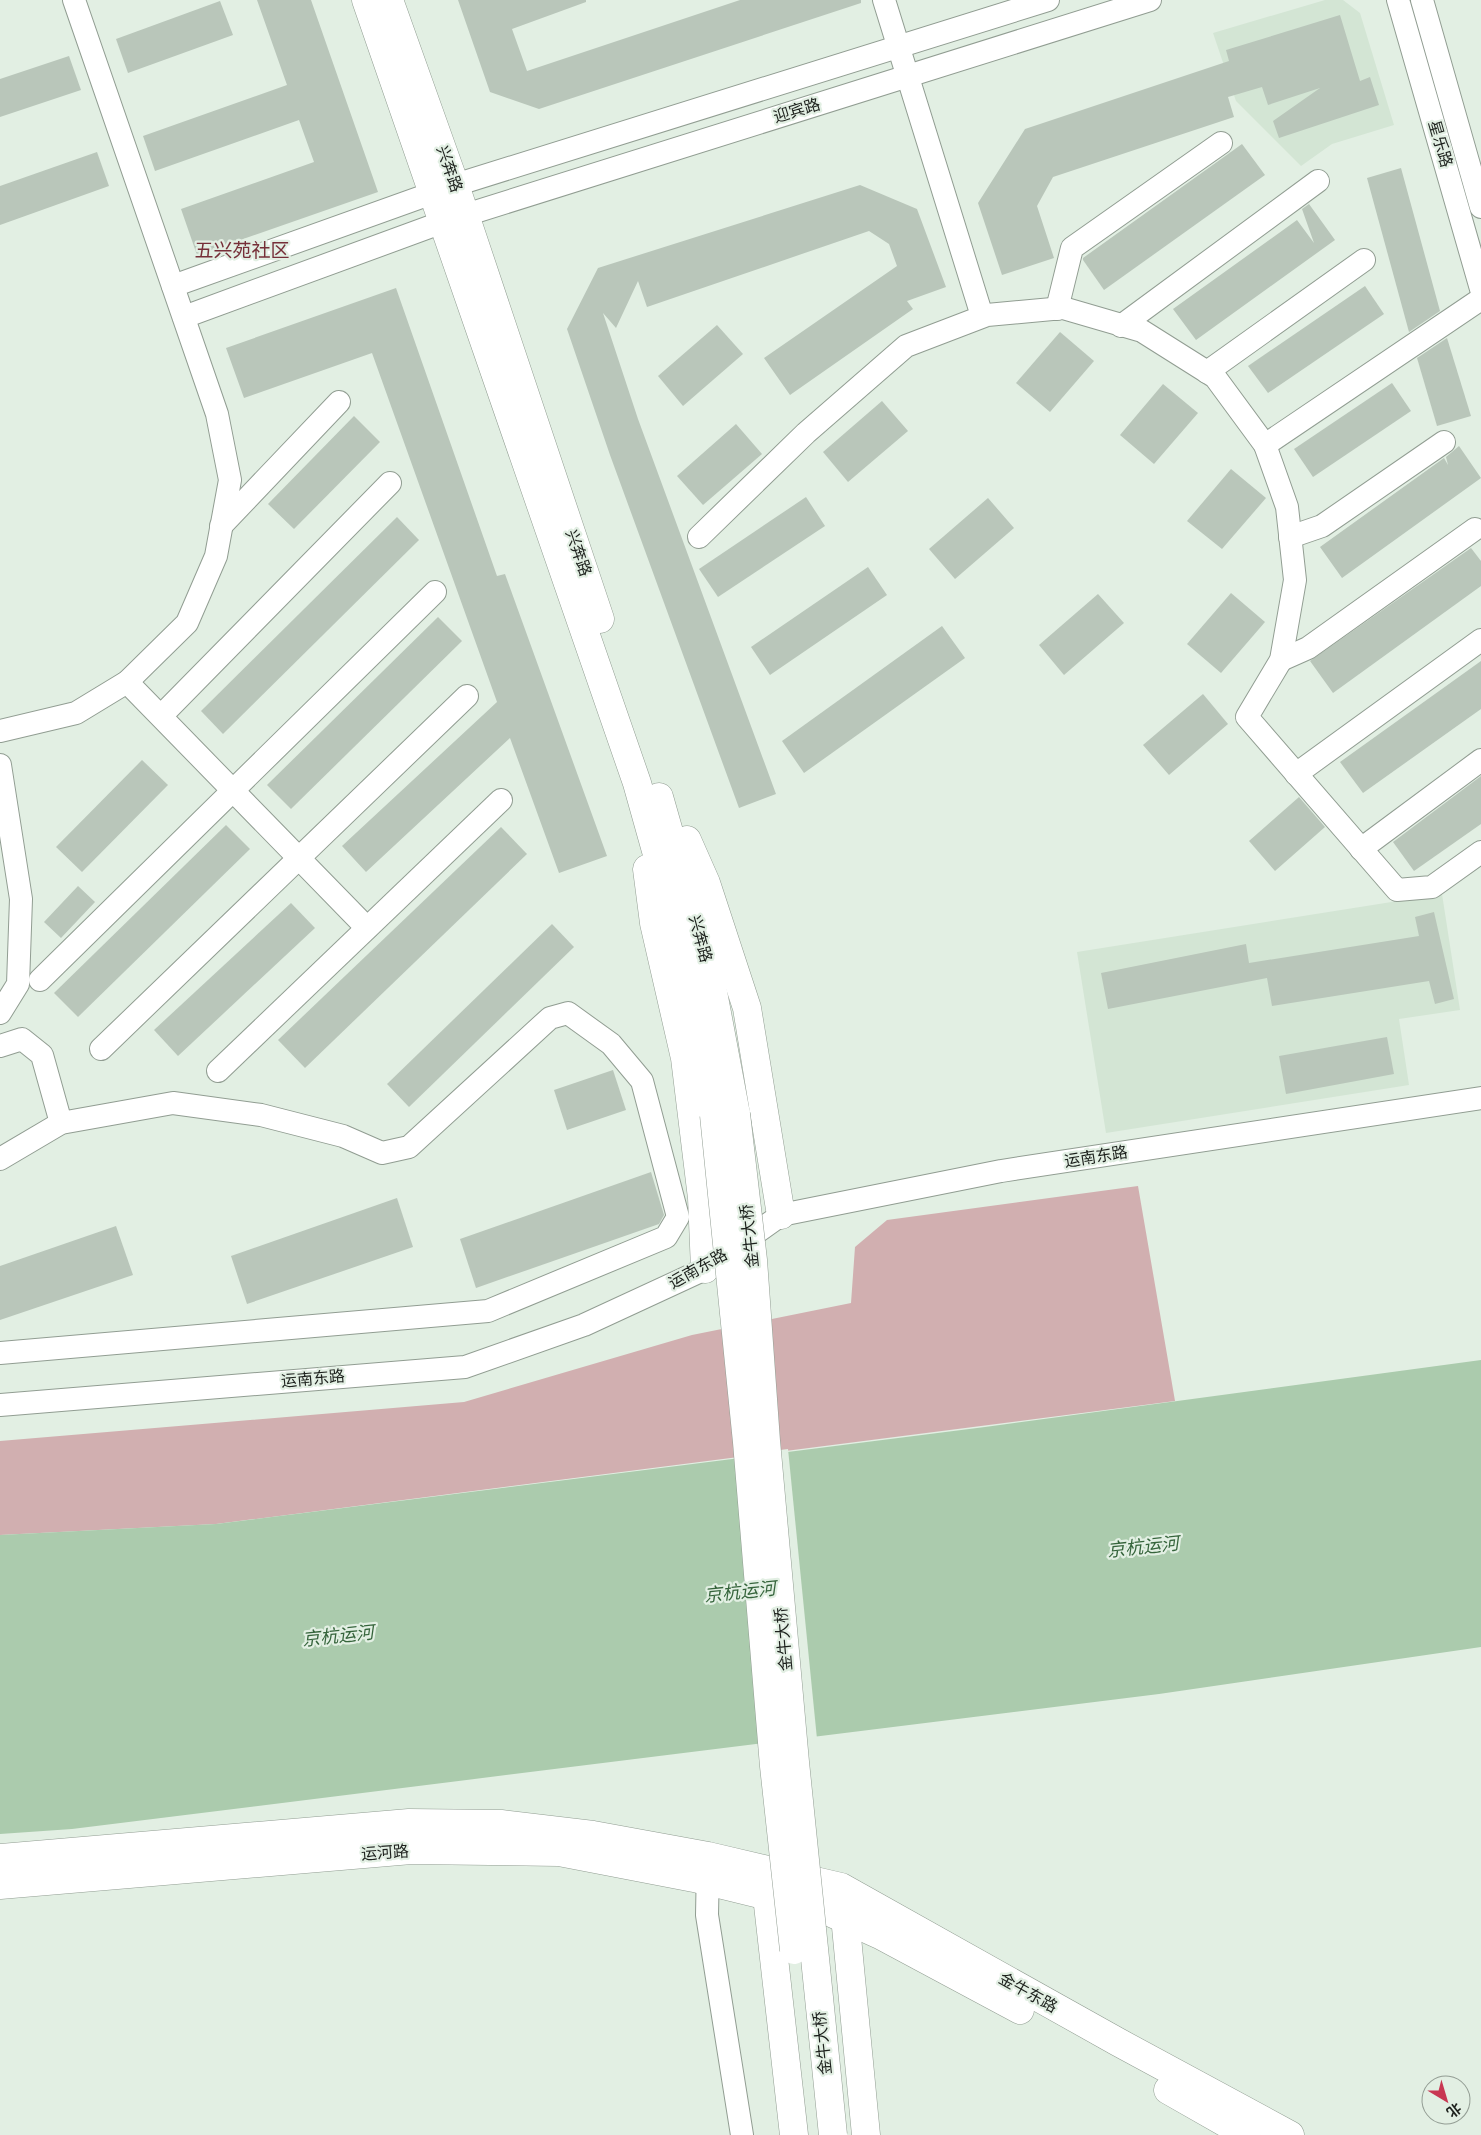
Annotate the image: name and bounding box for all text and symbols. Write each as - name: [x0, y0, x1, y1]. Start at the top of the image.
- street label: 迎宾路: [771, 93, 823, 129]
- street label: 星乐路: [1423, 118, 1457, 170]
- street label: 兴奔路: [431, 143, 467, 195]
- district label: 五兴苑社区: [194, 238, 290, 264]
- street label: 兴奔路: [560, 527, 596, 579]
- street label: 兴奔路: [683, 913, 717, 965]
- street label: 运南东路: [1063, 1141, 1129, 1173]
- street label: 金牛大桥: [736, 1203, 764, 1269]
- street label: 运南东路: [665, 1244, 731, 1294]
- street label: 运南东路: [280, 1365, 346, 1393]
- water label: 京杭运河: [1106, 1531, 1183, 1563]
- water label: 京杭运河: [703, 1576, 780, 1608]
- street label: 金牛大桥: [770, 1606, 798, 1672]
- water label: 京杭运河: [301, 1620, 378, 1652]
- street label: 运河路: [360, 1840, 410, 1866]
- street label: 金牛东路: [995, 1968, 1061, 2018]
- street label: 金牛大桥: [809, 2010, 837, 2076]
- north arrow: [1421, 2075, 1471, 2125]
- text: 北: [1442, 2098, 1465, 2122]

